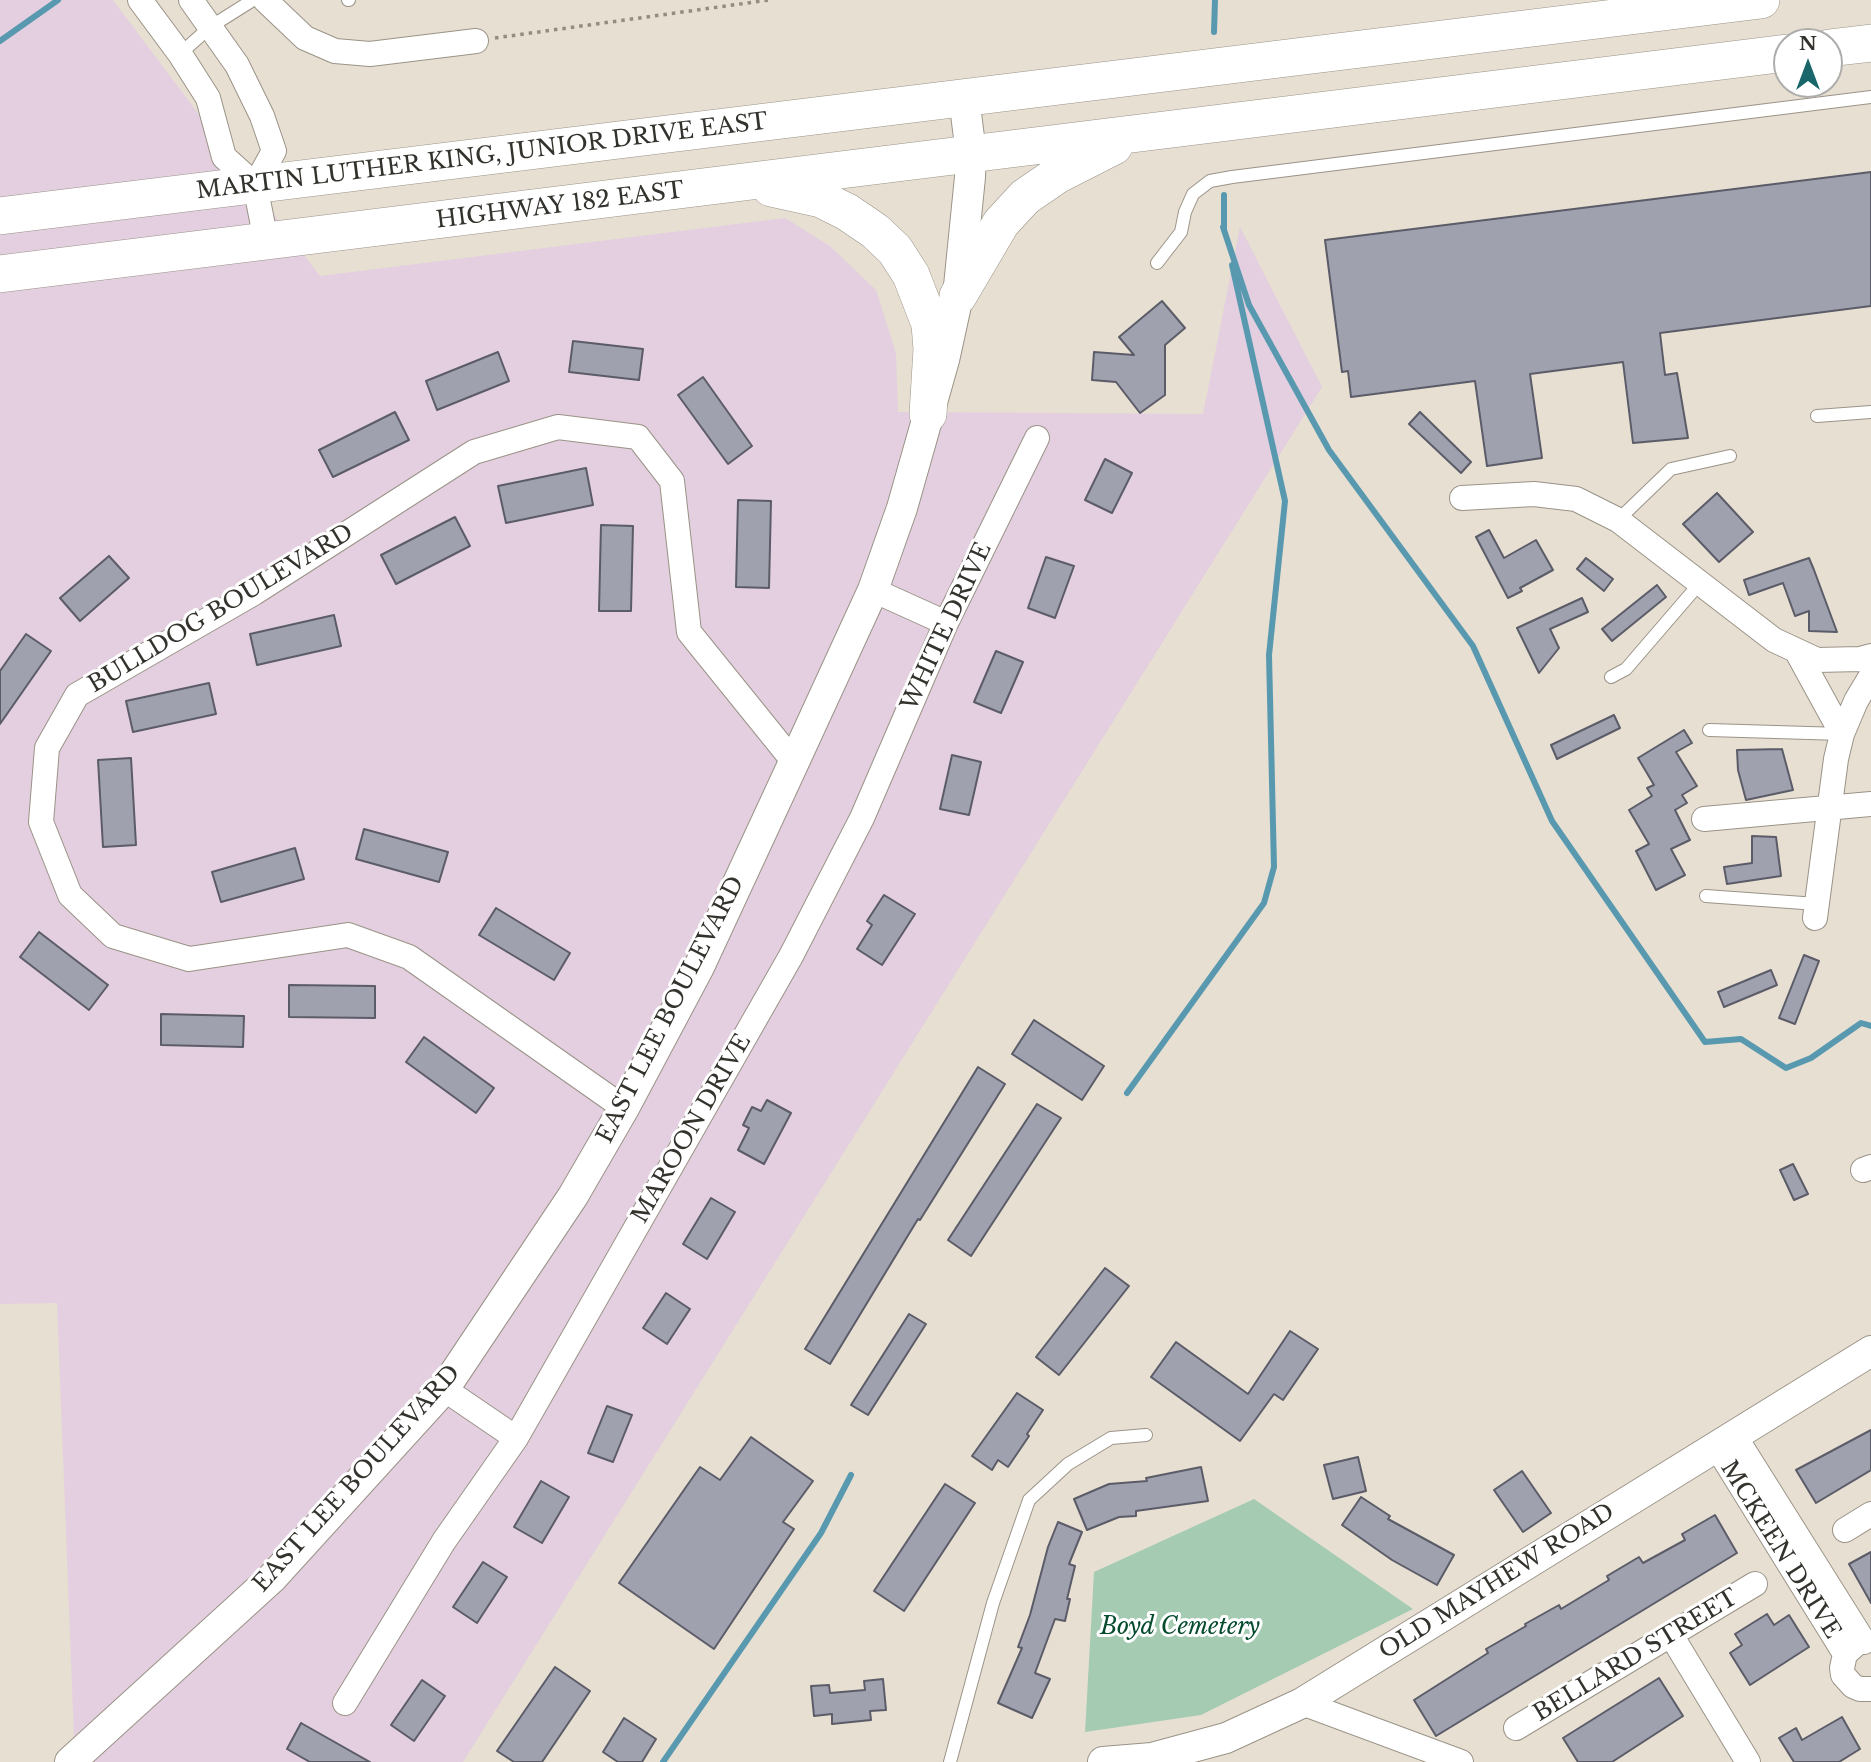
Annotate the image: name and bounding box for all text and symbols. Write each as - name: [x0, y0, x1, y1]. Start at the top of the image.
- north arrow: [1773, 28, 1843, 98]
- text: N: [1799, 32, 1817, 55]
- street label: MARTIN LUTHER KING, JUNIOR DRIVE EAST: [195, 108, 769, 206]
- street label: HIGHWAY 182 EAST: [435, 177, 685, 235]
- street label: BULLDOG BOULEVARD: [84, 519, 358, 699]
- street label: WHITE DRIVE: [896, 539, 998, 715]
- street label: EAST LEE BOULEVARD: [592, 872, 750, 1148]
- street label: MAROON DRIVE: [627, 1030, 757, 1228]
- street label: EAST LEE BOULEVARD: [248, 1360, 466, 1598]
- street label: MCKEEN DRIVE: [1714, 1456, 1846, 1644]
- street label: OLD MAYHEW ROAD: [1374, 1498, 1620, 1666]
- street label: BELLARD STREET: [1529, 1584, 1743, 1728]
- park label: Boyd Cemetery: [1100, 1614, 1260, 1642]

